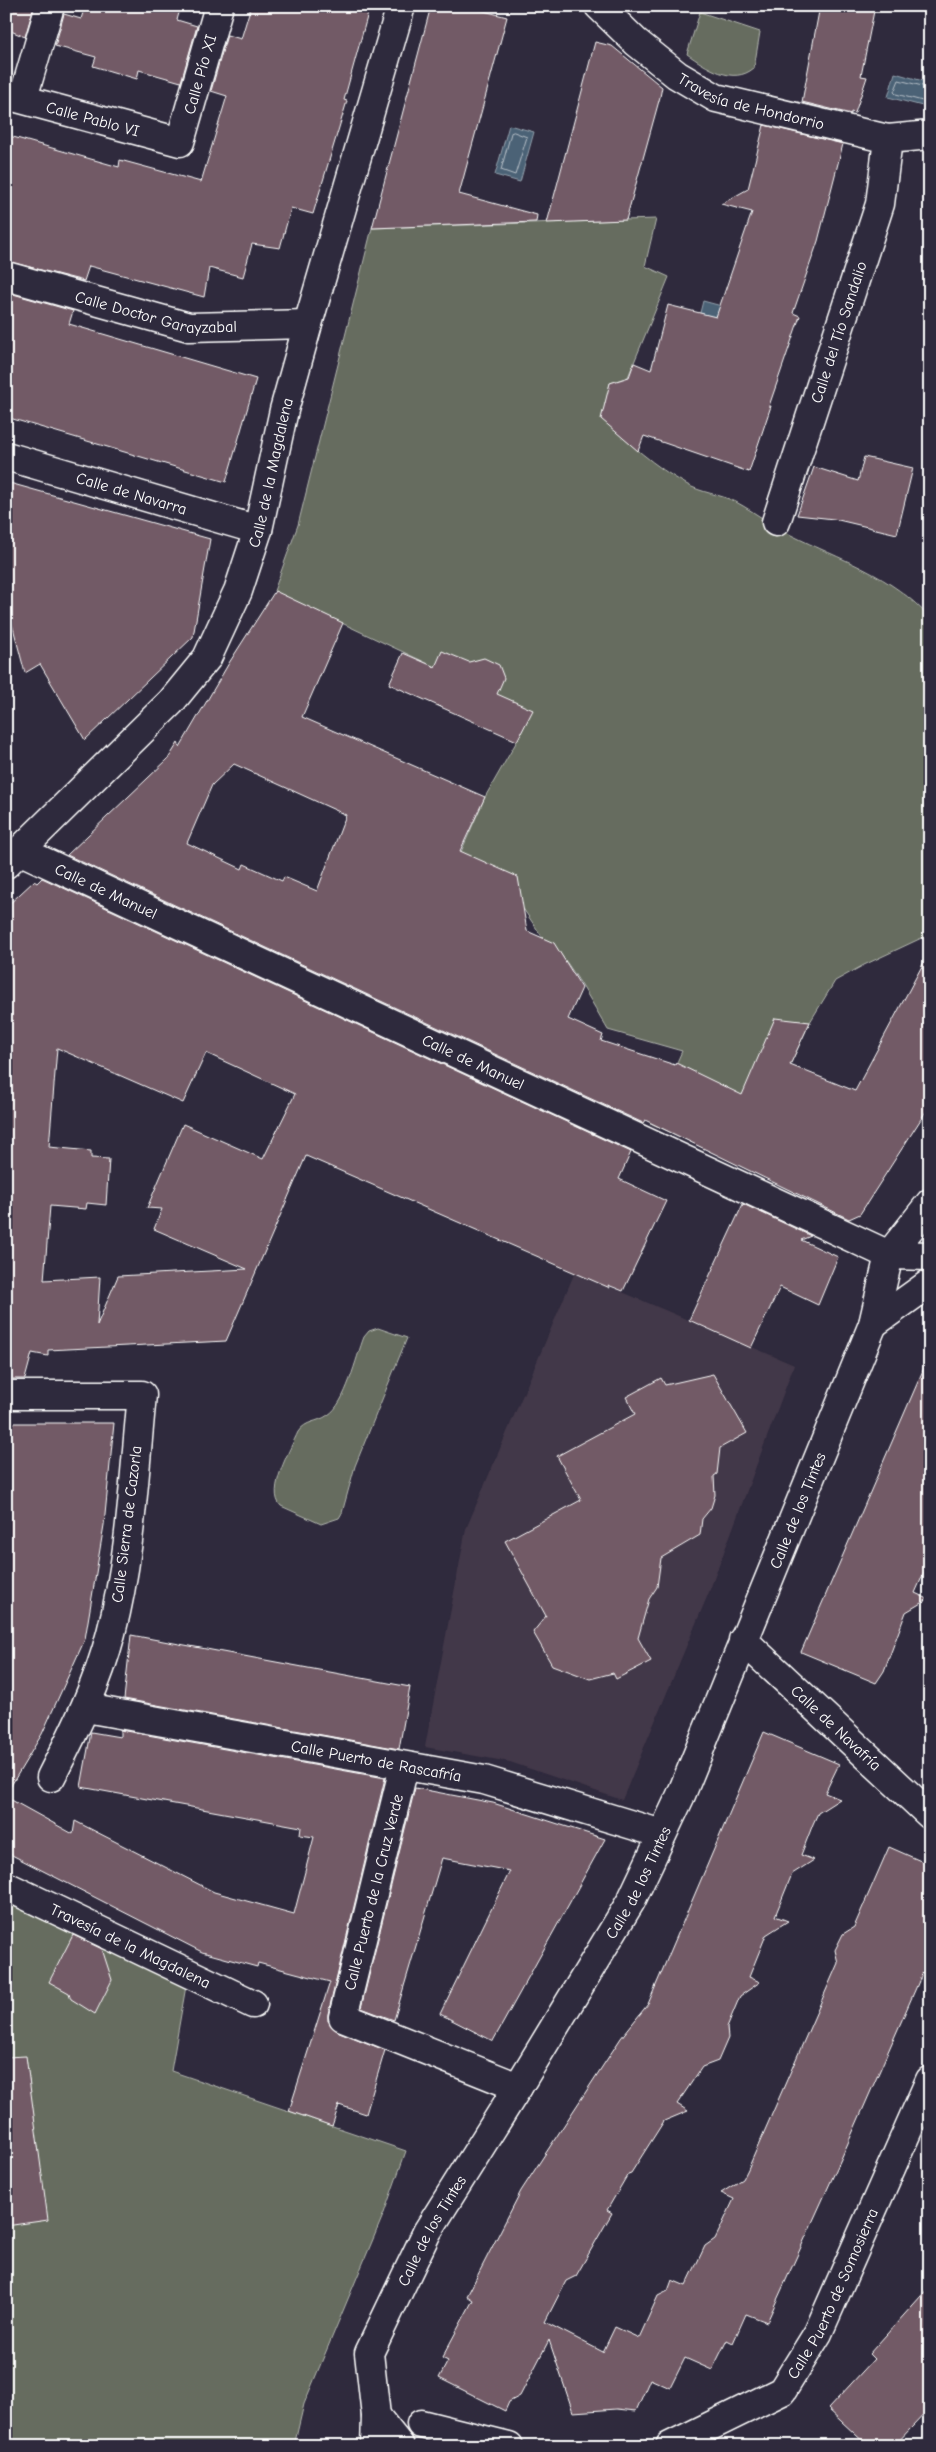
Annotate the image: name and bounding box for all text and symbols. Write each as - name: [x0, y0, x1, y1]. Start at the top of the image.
- street label: Calle Pío XI: [180, 32, 220, 116]
- street label: Travesía de Hondorrio: [674, 70, 826, 134]
- street label: Calle Pablo VI: [44, 98, 141, 141]
- street label: Calle del Tío Sandalio: [808, 259, 871, 405]
- street label: Calle Doctor Garayzabal: [73, 288, 237, 337]
- street label: Calle de la Magdalena: [245, 396, 297, 550]
- street label: Calle de Navarra: [74, 469, 189, 519]
- street label: Calle de Manuel: [52, 860, 160, 923]
- street label: Calle de Manuel: [419, 1031, 527, 1094]
- street label: Calle Sierra de Cazorla: [108, 1445, 146, 1604]
- street label: Calle de los Tintes: [766, 1450, 830, 1572]
- street label: Calle de Navafría: [787, 1682, 884, 1775]
- street label: Calle Puerto de Rascafría: [289, 1737, 463, 1786]
- street label: Calle Puerto de la Cruz Verde: [341, 1792, 407, 1992]
- street label: Calle de los Tintes: [602, 1824, 675, 1942]
- street label: Travesía de la Magdalena: [47, 1900, 213, 1992]
- street label: Calle de los Tintes: [394, 2172, 470, 2289]
- street label: Calle Puerto de Somosierra: [784, 2206, 882, 2382]

